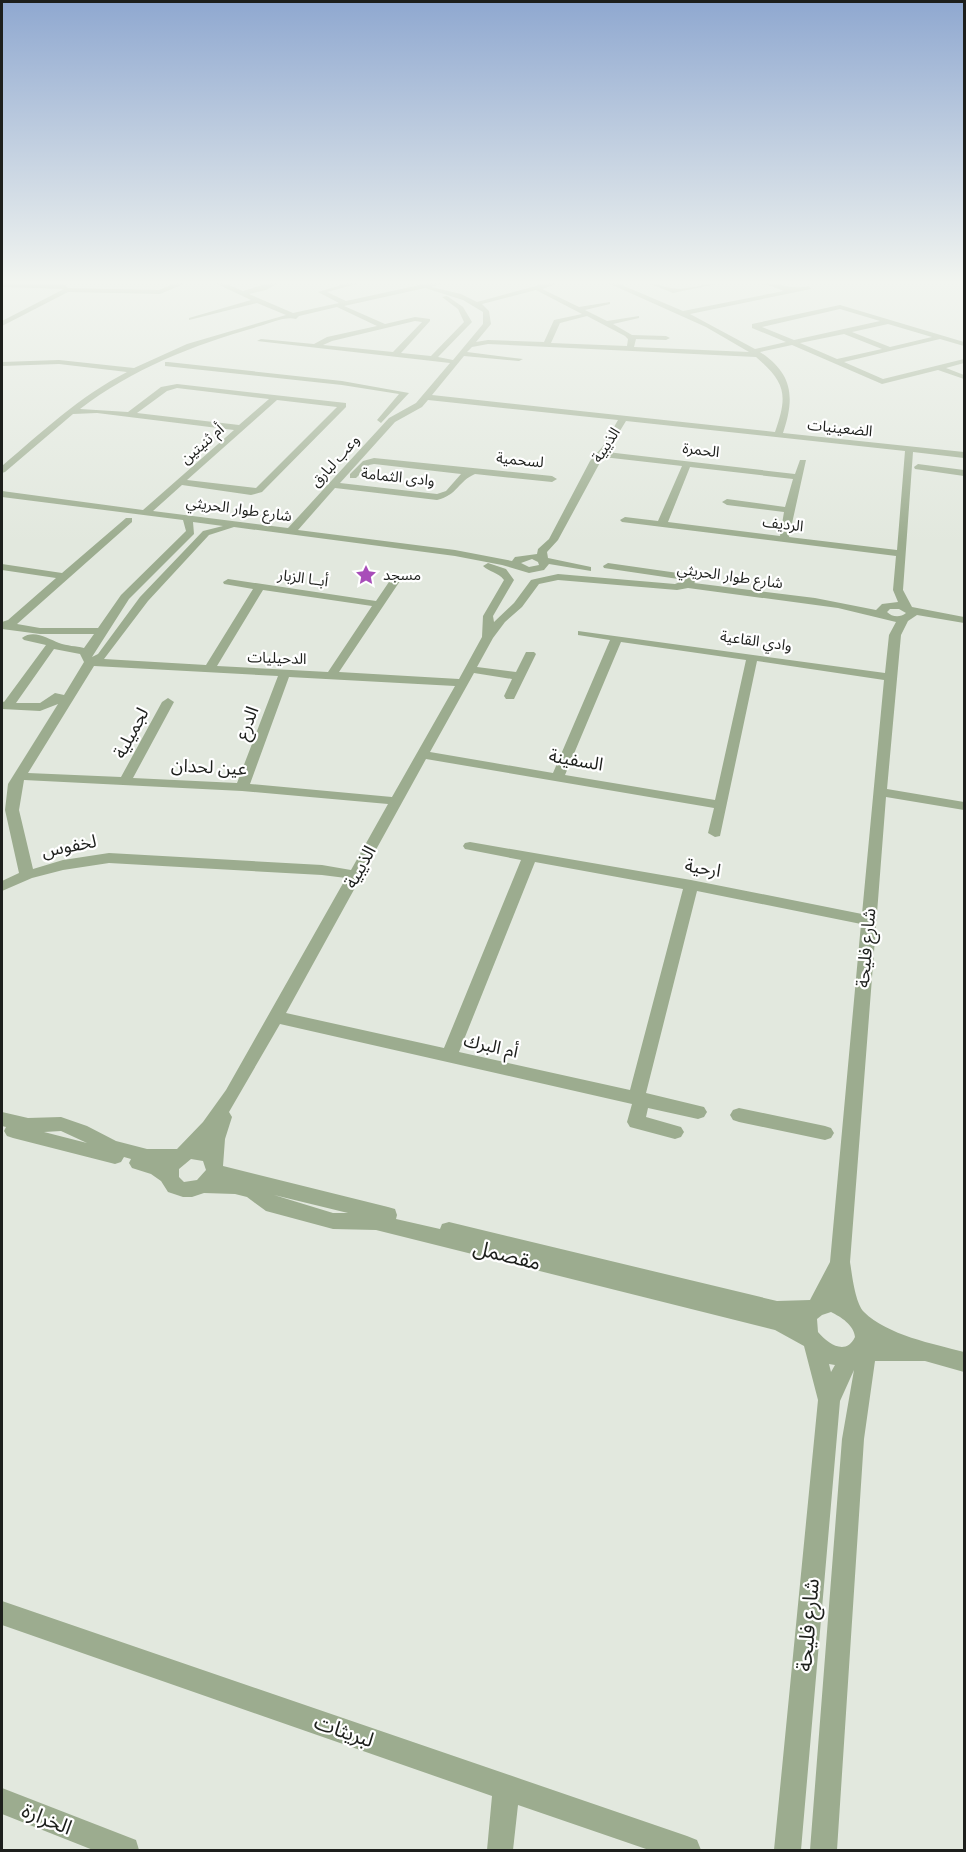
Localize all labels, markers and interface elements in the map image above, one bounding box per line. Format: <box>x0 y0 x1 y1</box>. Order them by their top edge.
street label: الضعينيات <box>807 417 873 439</box>
street label: أم ثنيتين <box>177 420 229 469</box>
street label: الذيبية <box>589 425 623 465</box>
street label: وعب لبارق <box>307 432 363 491</box>
street label: الحمرة <box>681 440 720 461</box>
street label: لسحمية <box>495 450 545 471</box>
street label: وادى الثمامة <box>360 465 436 490</box>
street label: شارع طوار الحريثي <box>185 494 293 528</box>
street label: الرديف <box>762 514 804 535</box>
street label: شارع طوار الحريثي <box>676 561 784 595</box>
place icon: مسجد <box>354 563 378 587</box>
street label: أبــا الزبار <box>276 566 330 590</box>
place label: مسجد <box>383 567 421 583</box>
street label: وادي القاعية <box>719 628 793 657</box>
street label: الدحيليات <box>247 649 307 667</box>
street label: الدرع <box>232 703 266 744</box>
street label: لجميلية <box>109 704 153 762</box>
street label: السفينة <box>547 745 605 775</box>
street label: عين لحدان <box>171 755 247 780</box>
street label: لخفوس <box>40 831 98 862</box>
street label: الذيبية <box>340 842 380 892</box>
street label: ارحية <box>683 855 723 882</box>
street label: شارع فليحة <box>853 907 883 989</box>
street label: أم البرك <box>461 1029 520 1066</box>
street label: مقصمل <box>471 1235 543 1275</box>
street label: شارع فليحة <box>792 1577 827 1673</box>
street label: لبريثات <box>311 1710 377 1752</box>
street label: الخرارة <box>18 1798 76 1840</box>

